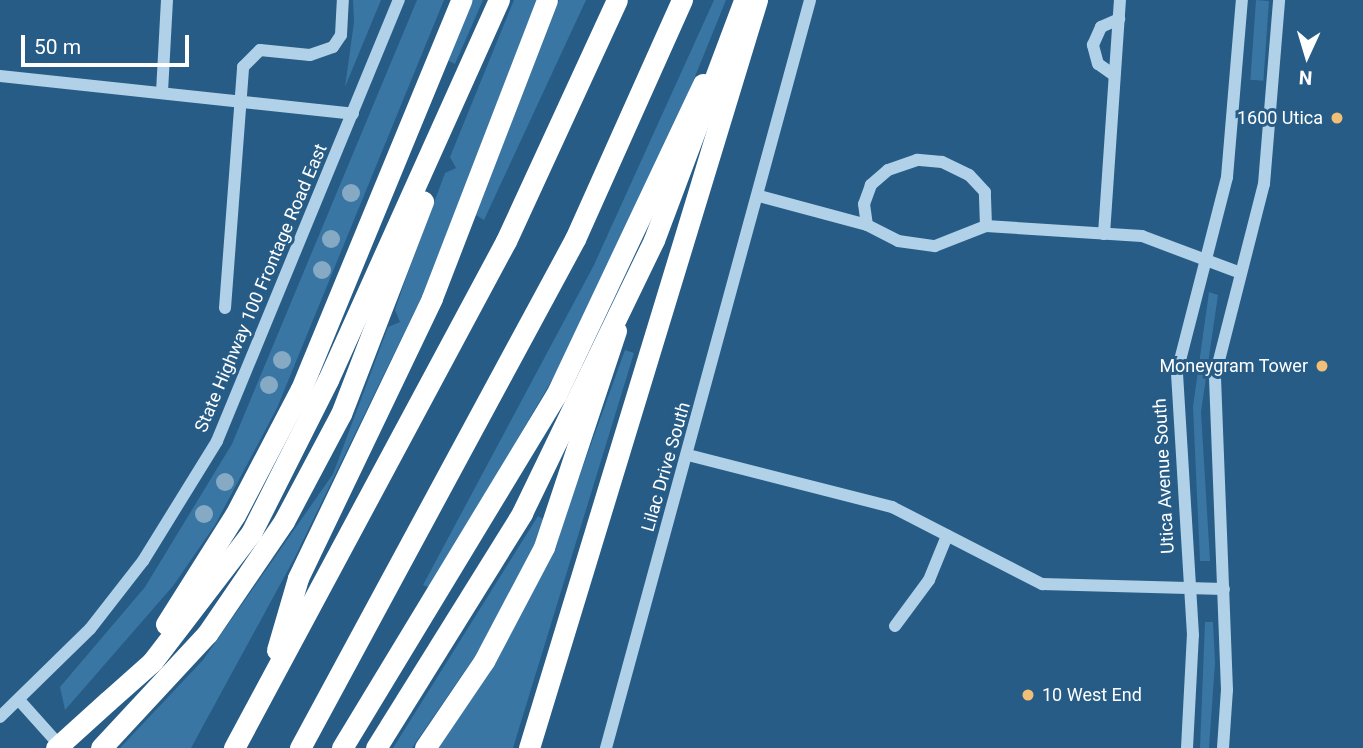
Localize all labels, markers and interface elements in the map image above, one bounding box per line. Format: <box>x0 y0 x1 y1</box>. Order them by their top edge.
scale bar <box>24 21 192 65</box>
north arrow <box>1272 21 1342 91</box>
text: 50 m <box>34 35 81 59</box>
text: N <box>1298 66 1313 89</box>
place label: 1600 Utica <box>1237 107 1323 129</box>
marker: 1600 Utica <box>1329 110 1345 126</box>
street label: State Highway 100 Frontage Road East <box>190 141 332 435</box>
place label: Moneygram Tower <box>1159 355 1308 377</box>
marker: Moneygram Tower <box>1314 358 1330 374</box>
street label: Utica Avenue South <box>1149 398 1179 554</box>
street label: Lilac Drive South <box>637 400 695 534</box>
place label: 10 West End <box>1042 684 1142 706</box>
marker: 10 West End <box>1020 687 1036 703</box>

